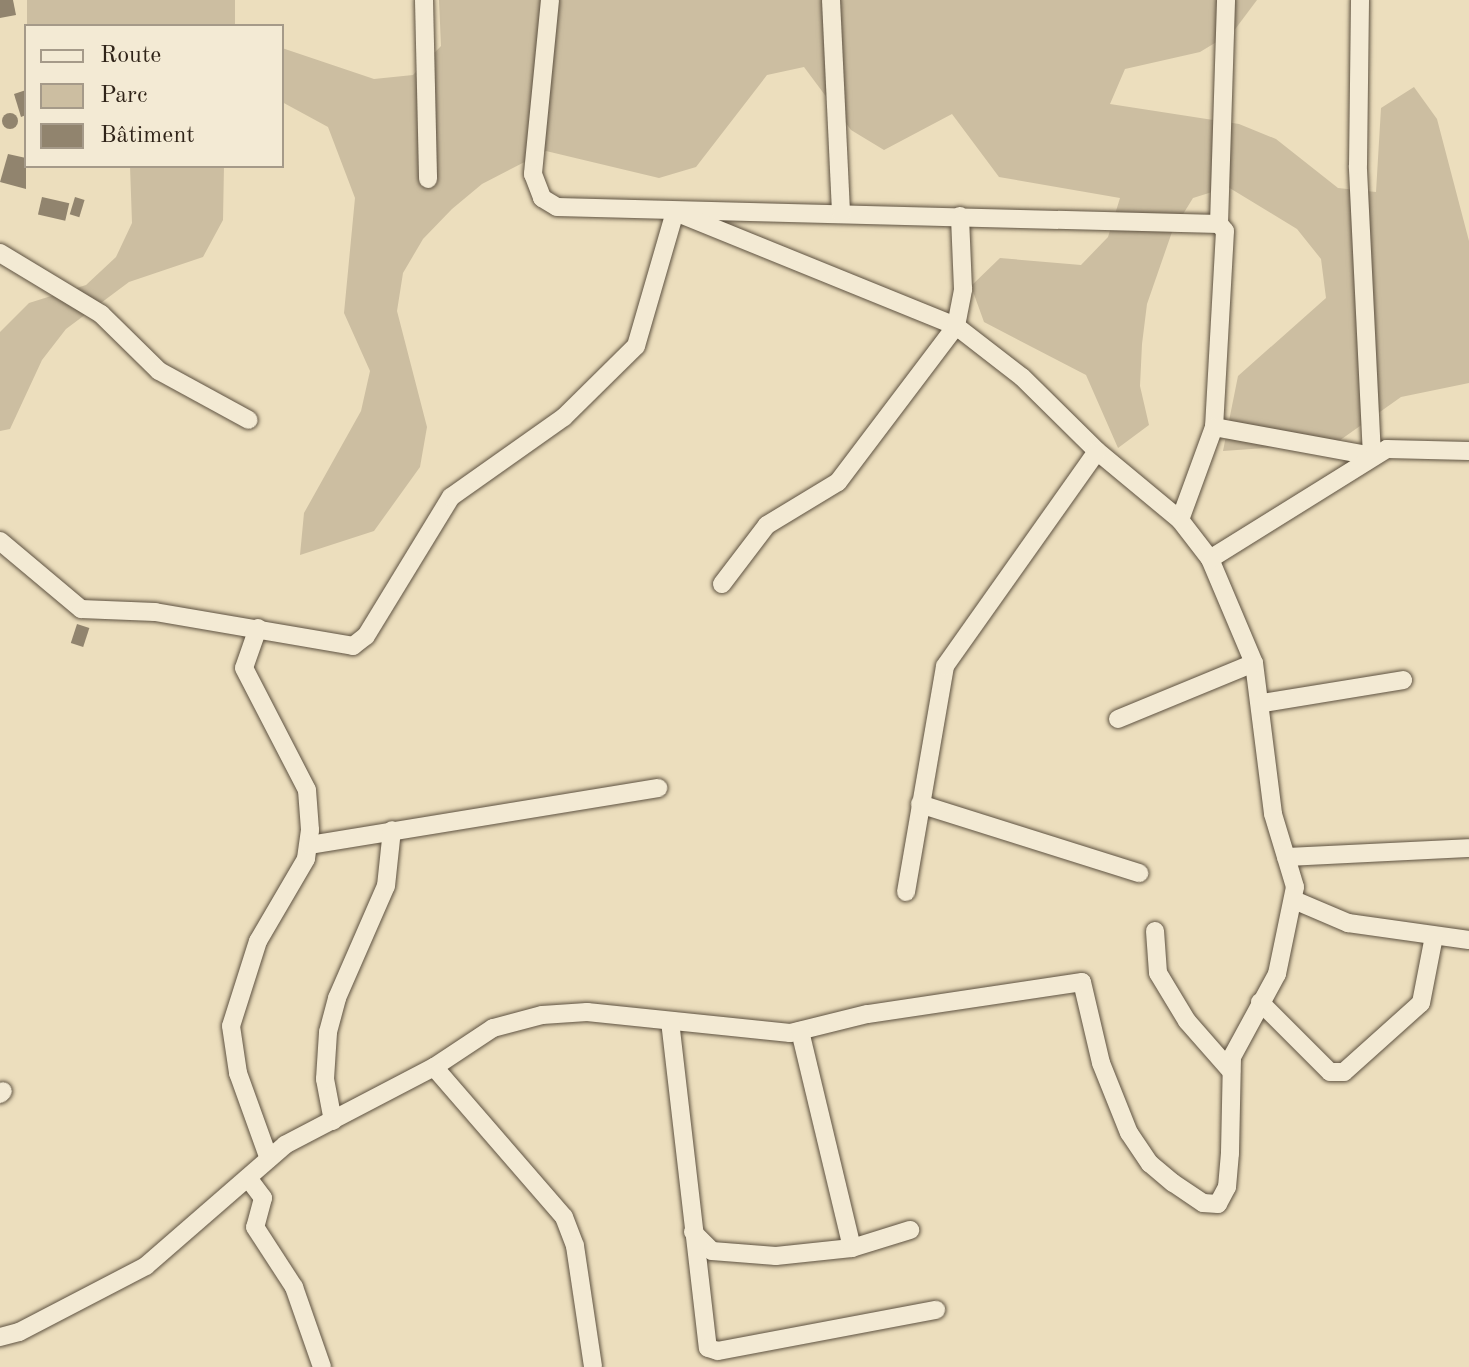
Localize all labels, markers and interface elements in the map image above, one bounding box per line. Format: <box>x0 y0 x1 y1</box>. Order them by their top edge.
legend <box>24 24 284 168</box>
text: Route <box>100 44 161 68</box>
text: Parc <box>100 84 147 108</box>
text: Bâtiment <box>100 124 195 148</box>

